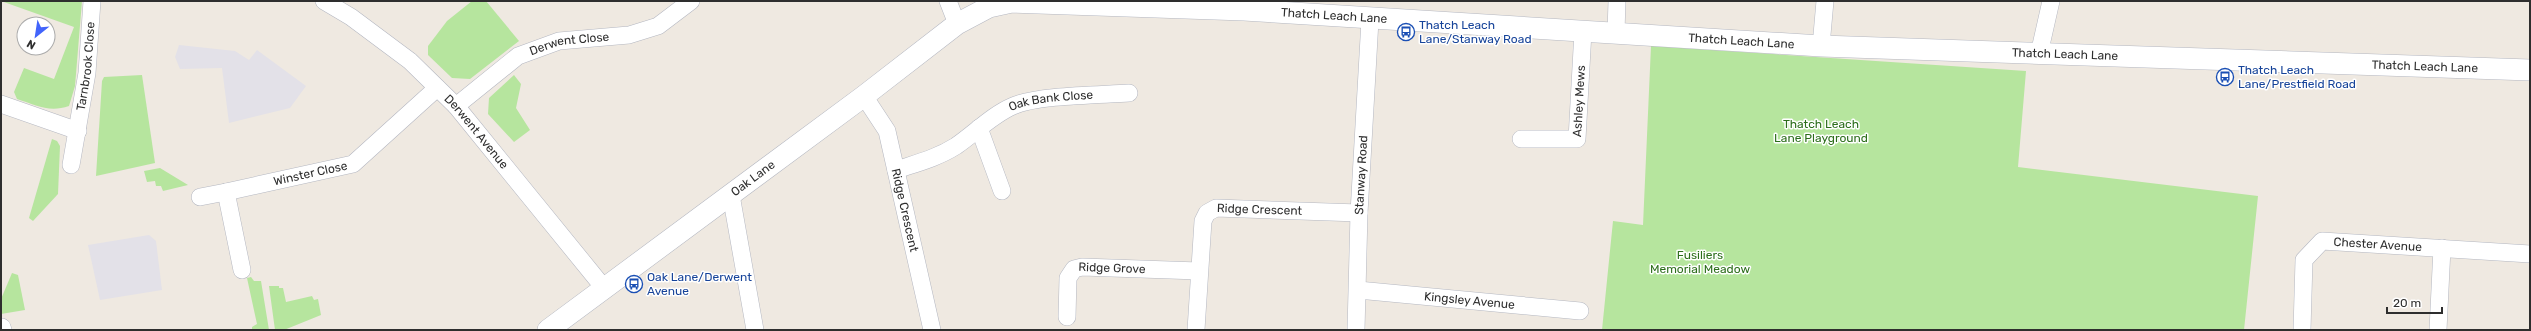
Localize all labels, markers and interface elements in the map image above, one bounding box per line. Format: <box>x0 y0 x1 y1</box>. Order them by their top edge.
street label: Thatch Leach Lane <box>1281 5 1388 26</box>
north arrow <box>16 16 56 56</box>
place label: Thatch Leach Lane/Stanway Road <box>1419 18 1532 46</box>
street label: Tarnbrook Close <box>74 21 98 112</box>
bus stop icon: Thatch Leach Lane/Stanway Road <box>1396 22 1416 42</box>
street label: Derwent Close <box>528 30 610 58</box>
street label: Thatch Leach Lane <box>1688 31 1795 51</box>
text: N <box>25 37 38 52</box>
street label: Thatch Leach Lane <box>2012 45 2119 63</box>
street label: Thatch Leach Lane <box>2371 58 2479 75</box>
place label: Thatch Leach Lane/Prestfield Road <box>2238 63 2356 91</box>
street label: Ashley Mews <box>1570 65 1588 137</box>
bus stop icon: Thatch Leach Lane/Prestfield Road <box>2215 67 2235 87</box>
street label: Oak Bank Close <box>1006 88 1094 114</box>
street label: Derwent Avenue <box>441 92 511 172</box>
park label: Thatch Leach Lane Playground <box>1774 117 1868 145</box>
street label: Stanway Road <box>1352 135 1370 215</box>
street label: Oak Lane <box>728 157 778 199</box>
street label: Winster Close <box>272 158 349 188</box>
street label: Ridge Crescent <box>889 167 921 254</box>
street label: Ridge Crescent <box>1217 201 1303 218</box>
street label: Chester Avenue <box>2333 235 2423 254</box>
park label: Fusiliers Memorial Meadow <box>1650 248 1750 276</box>
street label: Ridge Grove <box>1078 260 1146 276</box>
place label: Oak Lane/Derwent Avenue <box>647 270 752 298</box>
bus stop icon: Oak Lane/Derwent Avenue <box>624 274 644 294</box>
street label: Kingsley Avenue <box>1423 289 1516 312</box>
scale bar <box>2387 289 2442 315</box>
text: 20 m <box>2393 296 2421 310</box>

